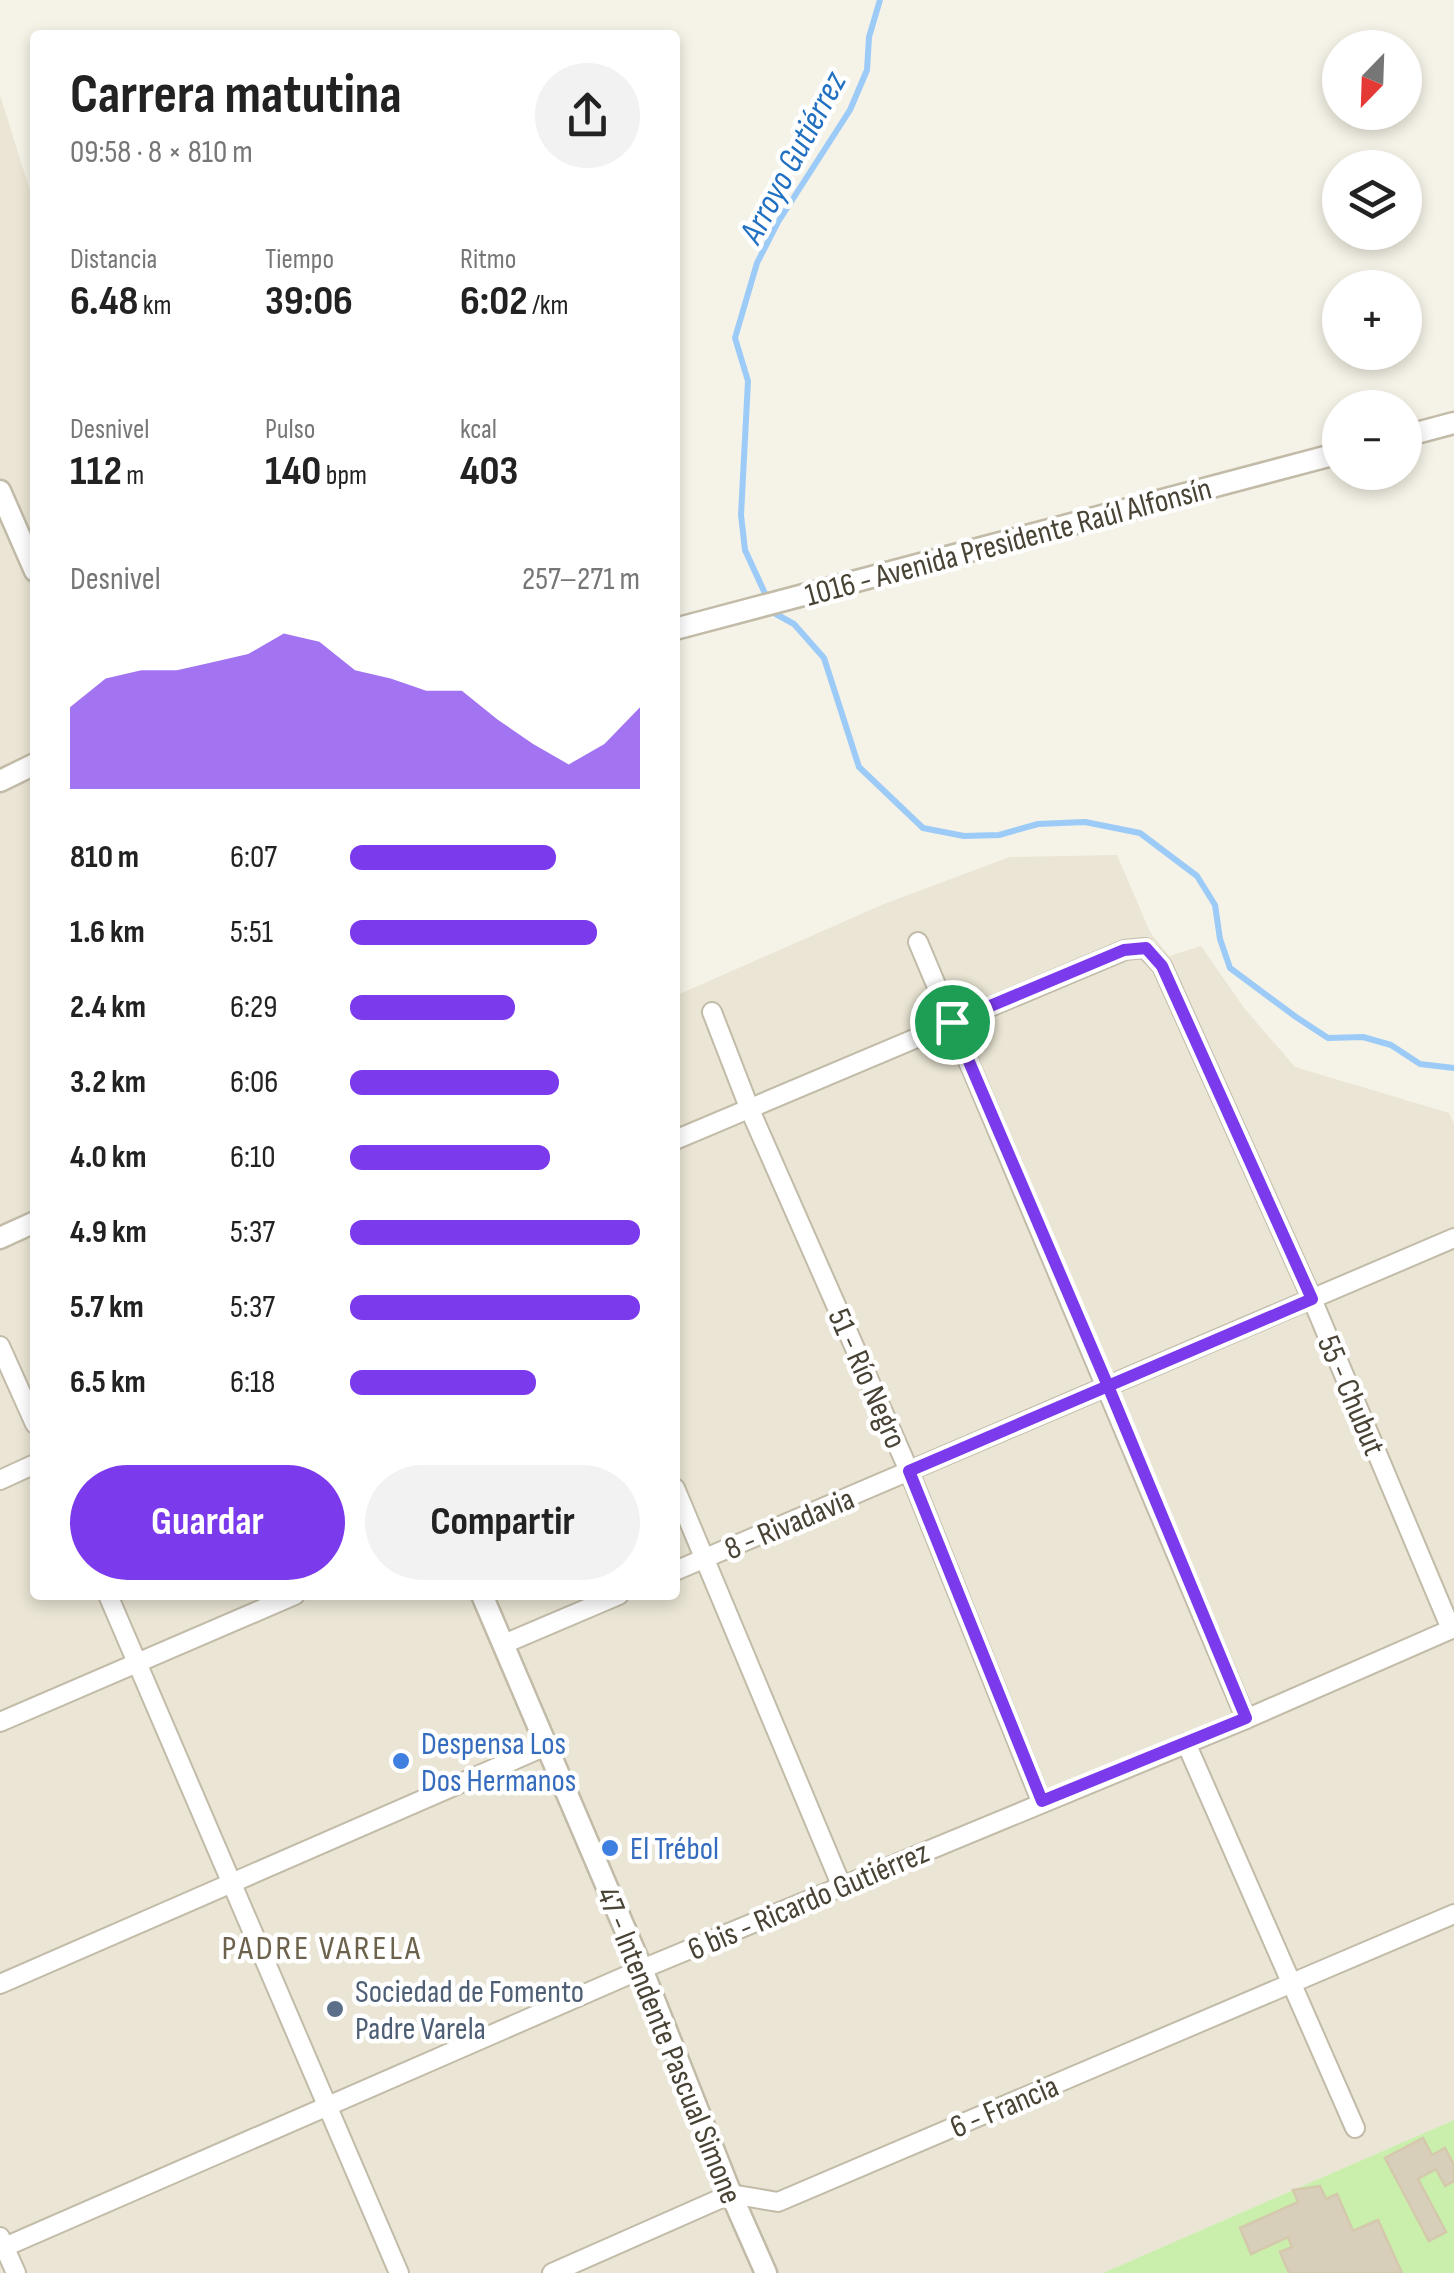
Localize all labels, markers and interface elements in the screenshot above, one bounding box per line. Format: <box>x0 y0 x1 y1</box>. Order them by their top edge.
north arrow <box>1322 30 1422 130</box>
map controls <box>1322 30 1422 490</box>
text: Carrera matutina <box>70 62 402 129</box>
button: share <box>535 63 640 168</box>
water label: Arroyo Gutiérrez <box>729 63 857 253</box>
text: 09:58 · 8 × 810 m <box>70 133 253 172</box>
button: layers <box>1322 150 1422 250</box>
text: Distancia <box>70 243 157 276</box>
text: Tiempo <box>265 243 334 276</box>
text: Ritmo <box>460 243 516 276</box>
button: + <box>1322 270 1422 370</box>
text: 6.48 <box>70 276 138 327</box>
text: 39:06 <box>265 276 353 327</box>
text: 6:02 <box>460 276 528 327</box>
text: km <box>138 289 171 322</box>
text: /km <box>528 289 568 322</box>
button: − <box>1322 390 1422 490</box>
text: Desnivel <box>70 413 149 446</box>
text: Pulso <box>265 413 315 446</box>
text: kcal <box>460 413 497 446</box>
text: 112 <box>70 446 122 497</box>
text: 140 <box>265 446 321 497</box>
text: 403 <box>460 446 518 497</box>
text: m <box>122 459 144 492</box>
text: bpm <box>321 459 367 492</box>
street label: 1016 - Avenida Presidente Raúl Alfonsín <box>801 469 1216 616</box>
text: Desnivel <box>70 560 161 599</box>
text: 257–271 m <box>522 560 640 599</box>
text: 810 m <box>70 838 139 877</box>
text: 6:07 <box>230 838 277 877</box>
text: 1.6 km <box>70 913 145 952</box>
text: 5:51 <box>230 913 273 952</box>
pin <box>910 980 995 1065</box>
text: 2.4 km <box>70 988 146 1027</box>
text: 6:29 <box>230 988 277 1027</box>
icon: arrive <box>925 995 980 1050</box>
text: 3.2 km <box>70 1063 146 1102</box>
text: 6:06 <box>230 1063 278 1102</box>
text: 4.0 km <box>70 1138 146 1177</box>
text: 6:10 <box>230 1138 276 1177</box>
text: 4.9 km <box>70 1213 147 1252</box>
text: 5:37 <box>230 1213 275 1252</box>
text: 5.7 km <box>70 1288 144 1327</box>
text: 5:37 <box>230 1288 275 1327</box>
street label: 51 - Río Negro <box>819 1303 915 1455</box>
street label: 55 - Chubut <box>1308 1330 1393 1461</box>
text: 6.5 km <box>70 1363 146 1402</box>
text: 6:18 <box>230 1363 275 1402</box>
button: Guardar <box>70 1465 345 1580</box>
button: Compartir <box>365 1465 640 1580</box>
street label: 8 - Rivadavia <box>719 1480 860 1569</box>
place label: Despensa Los Dos Hermanos <box>421 1725 576 1801</box>
marker: Despensa Los Dos Hermanos <box>390 1750 412 1772</box>
place label: El Trébol <box>630 1830 719 1869</box>
street label: 6 bis - Ricardo Gutiérrez <box>682 1833 935 1970</box>
marker: El Trébol <box>599 1837 621 1859</box>
street label: 47 - Intendente Pascual Simone <box>587 1881 750 2210</box>
district label: PADRE VARELA <box>222 1927 422 1970</box>
place label: Sociedad de Fomento Padre Varela <box>355 1973 584 2049</box>
marker: Sociedad de Fomento Padre Varela <box>324 1998 346 2020</box>
street label: 6 - Francia <box>945 2067 1065 2148</box>

